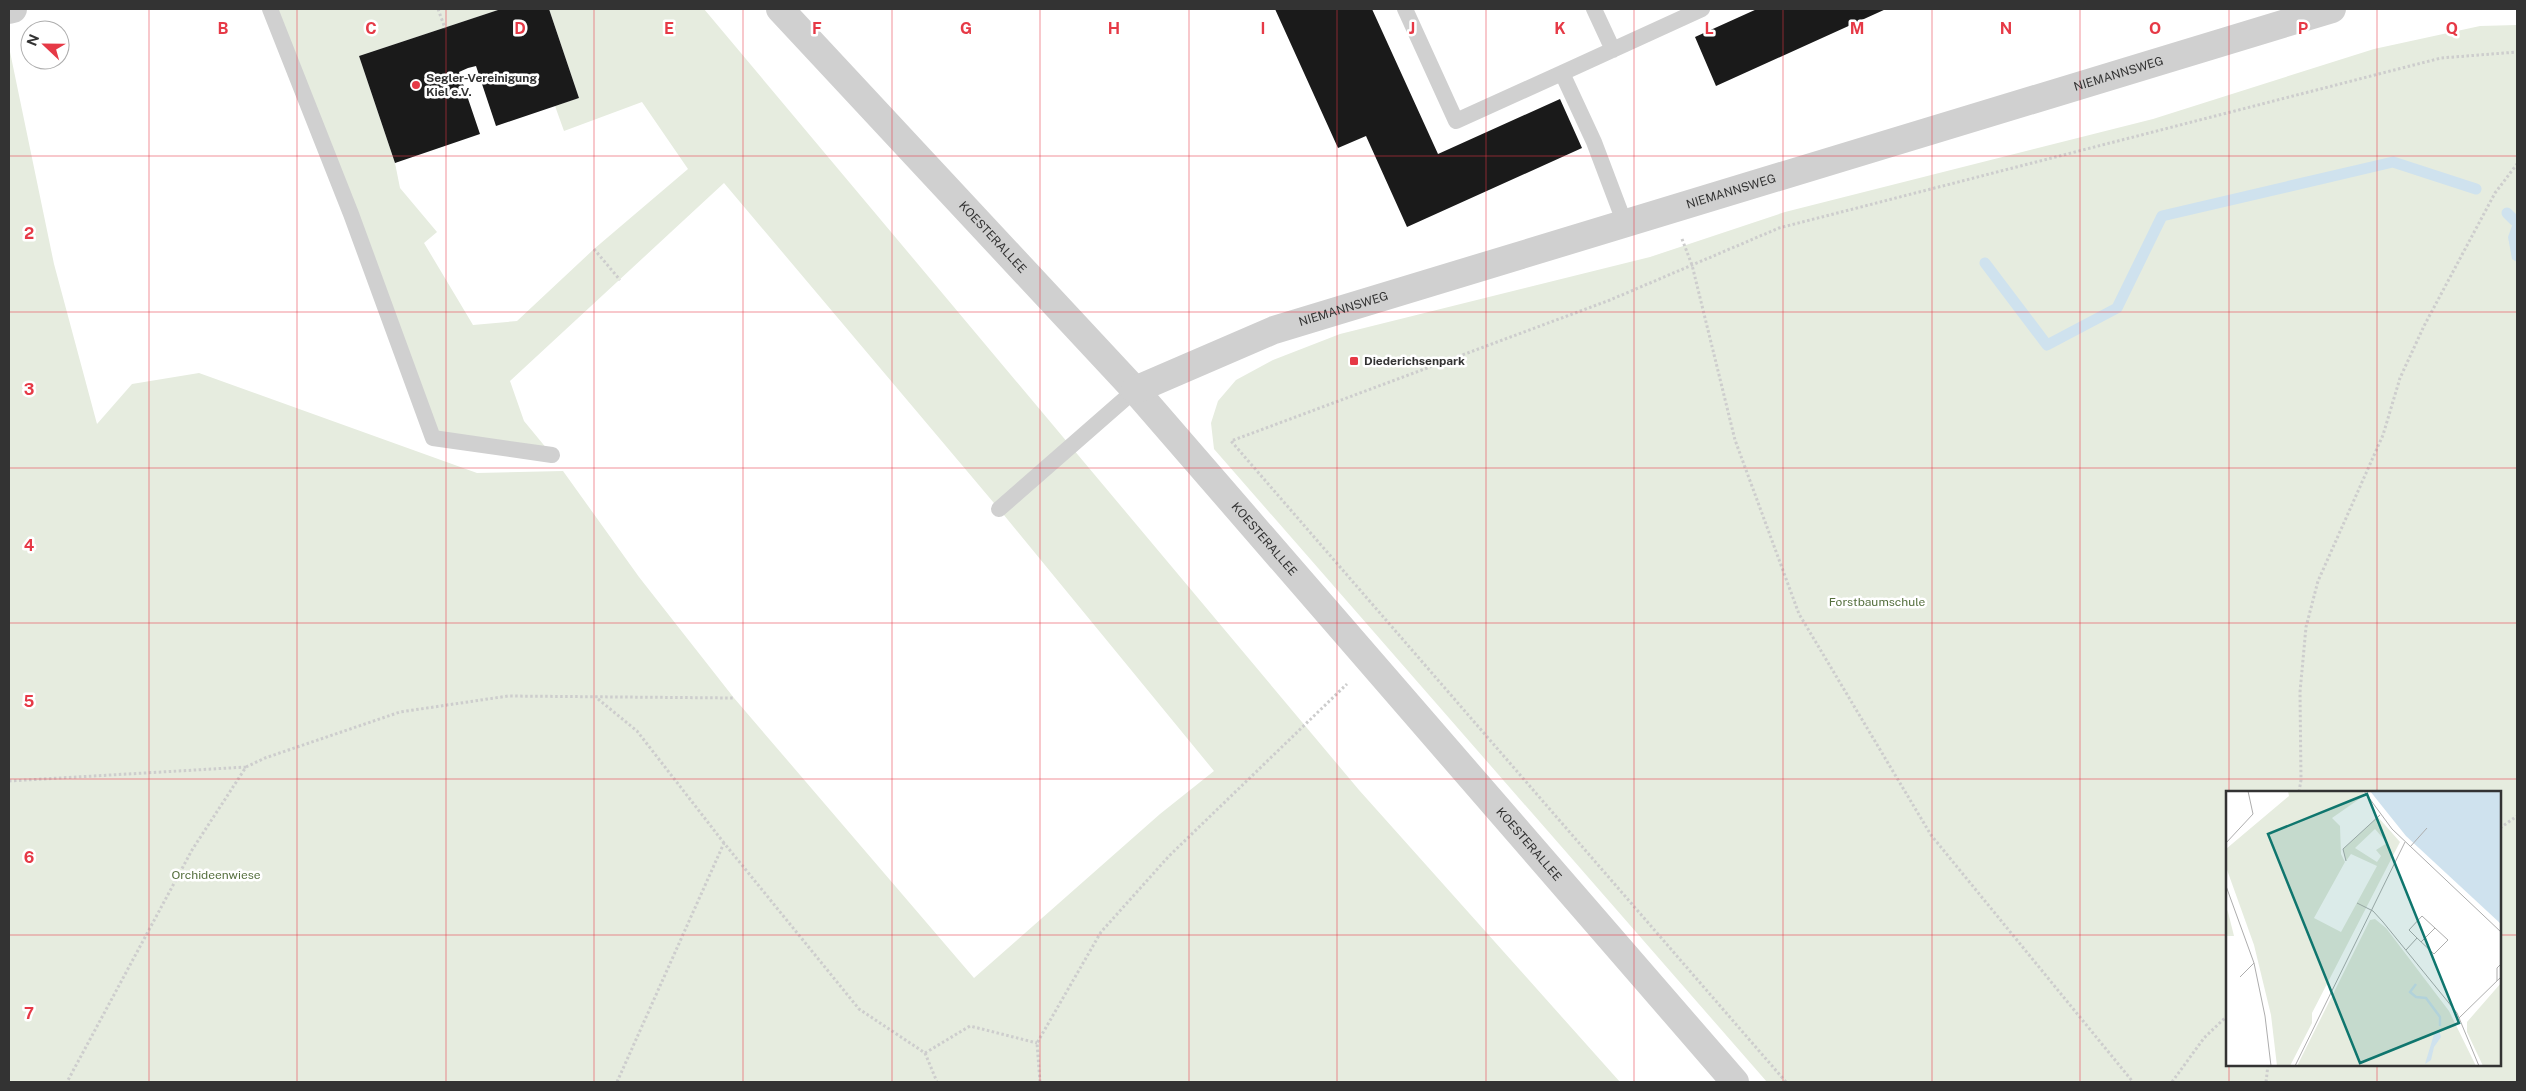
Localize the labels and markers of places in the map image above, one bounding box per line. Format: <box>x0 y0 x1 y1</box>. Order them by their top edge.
place label: Segler-Vereinigung Kiel e.V. <box>426 71 537 99</box>
marker: Segler-Vereinigung Kiel e.V. <box>410 79 422 91</box>
place label: Diederichsenpark <box>1364 354 1465 368</box>
marker: Diederichsenpark <box>1348 355 1360 367</box>

